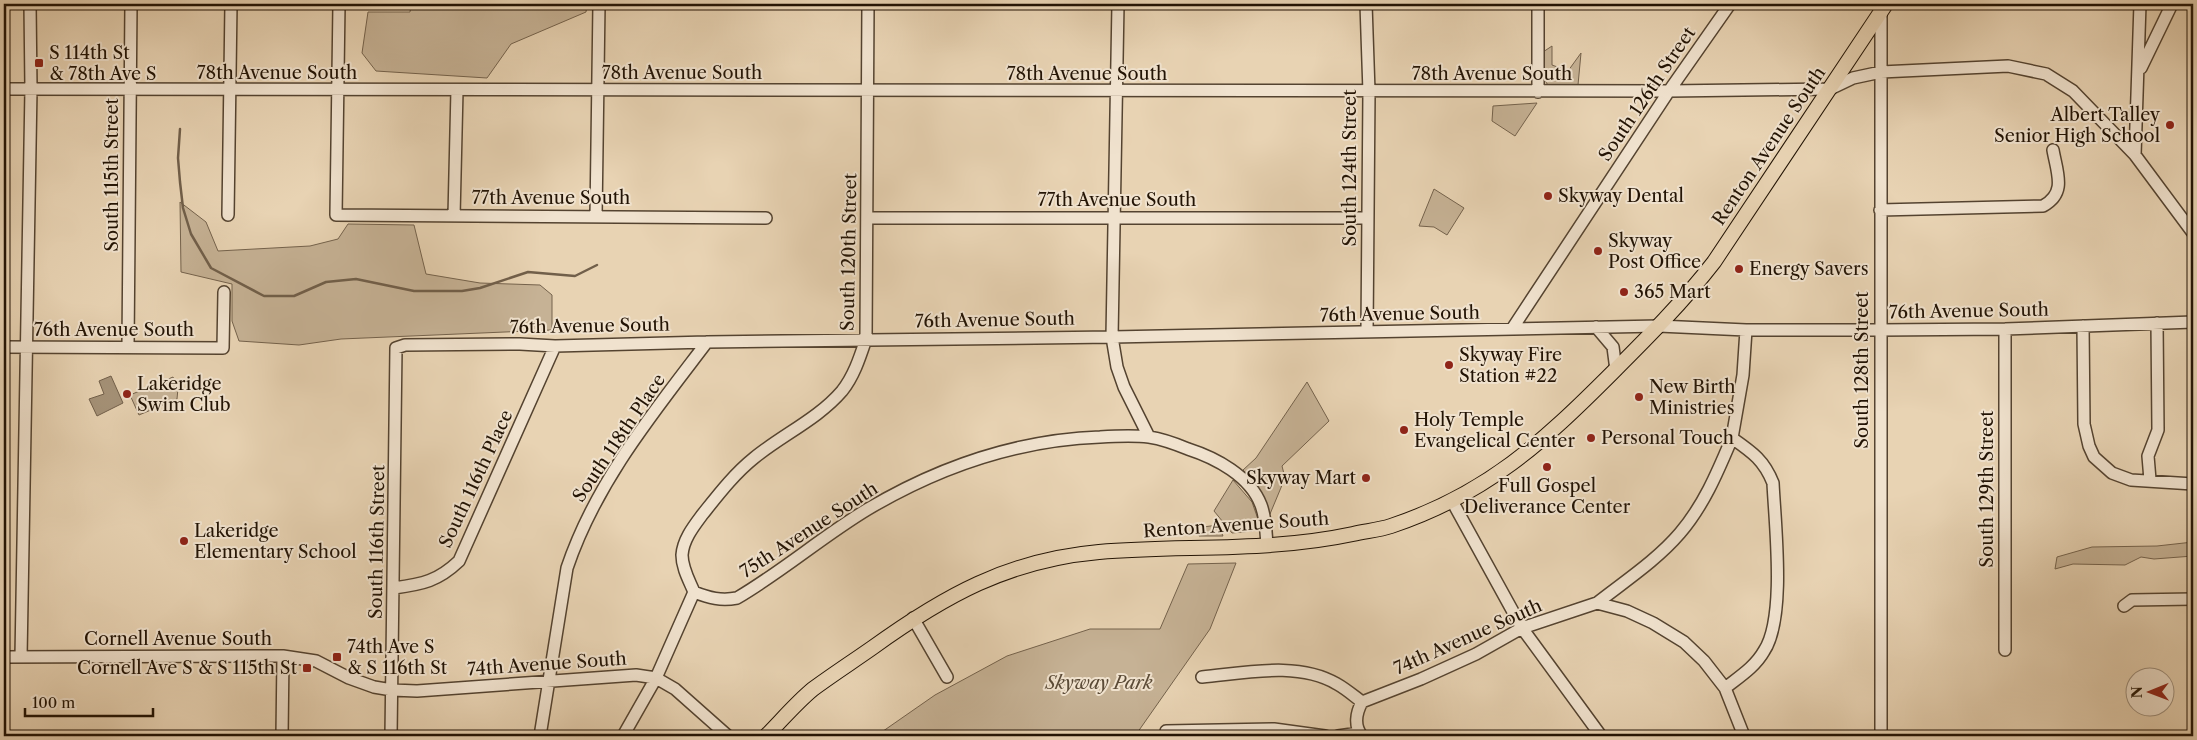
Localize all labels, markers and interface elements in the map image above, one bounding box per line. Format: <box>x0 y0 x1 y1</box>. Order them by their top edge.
street label: South 126th Street <box>1594 22 1700 165</box>
place label: S 114th St & 78th Ave S <box>49 42 157 85</box>
marker: S 114th St & 78th Ave S <box>33 57 45 69</box>
street label: 78th Avenue South <box>197 62 357 84</box>
street label: 78th Avenue South <box>602 62 762 84</box>
street label: 78th Avenue South <box>1007 63 1167 85</box>
street label: 78th Avenue South <box>1412 63 1572 85</box>
street label: Renton Avenue South <box>1708 63 1830 229</box>
street label: South 124th Street <box>1339 89 1361 247</box>
street label: South 115th Street <box>101 98 123 252</box>
place label: Albert Talley Senior High School <box>1994 104 2161 147</box>
marker: Albert Talley Senior High School <box>2164 119 2176 131</box>
street label: South 120th Street <box>837 172 861 331</box>
place label: Skyway Dental <box>1558 185 1684 207</box>
street label: 77th Avenue South <box>472 187 630 209</box>
street label: 77th Avenue South <box>1038 189 1196 211</box>
marker: Skyway Dental <box>1542 190 1554 202</box>
place label: Skyway Post Office <box>1608 230 1701 273</box>
marker: Skyway Post Office <box>1592 245 1604 257</box>
place label: Energy Savers <box>1749 258 1868 280</box>
marker: Energy Savers <box>1733 263 1745 275</box>
place label: 365 Mart <box>1634 281 1711 303</box>
marker: 365 Mart <box>1618 286 1630 298</box>
street label: South 128th Street <box>1851 291 1873 449</box>
street label: 76th Avenue South <box>1889 299 2049 323</box>
street label: 76th Avenue South <box>1320 302 1480 326</box>
street label: 76th Avenue South <box>915 308 1075 332</box>
street label: 76th Avenue South <box>510 314 670 338</box>
street label: 76th Avenue South <box>34 319 194 341</box>
place label: Skyway Fire Station #22 <box>1459 344 1562 387</box>
marker: Skyway Fire Station #22 <box>1443 359 1455 371</box>
street label: South 118th Place <box>568 370 670 506</box>
place label: Lakeridge Swim Club <box>137 373 231 416</box>
place label: New Birth Ministries <box>1649 376 1736 419</box>
marker: Lakeridge Swim Club <box>121 388 133 400</box>
marker: New Birth Ministries <box>1633 391 1645 403</box>
street label: South 116th Place <box>434 407 518 551</box>
place label: Holy Temple Evangelical Center <box>1414 409 1575 452</box>
street label: South 129th Street <box>1976 410 1998 568</box>
marker: Holy Temple Evangelical Center <box>1398 424 1410 436</box>
place label: Personal Touch <box>1601 427 1734 449</box>
marker: Personal Touch <box>1585 432 1597 444</box>
marker: Full Gospel Deliverance Center <box>1541 461 1553 473</box>
street label: South 116th Street <box>365 464 389 619</box>
place label: Skyway Mart <box>1246 467 1357 489</box>
marker: Skyway Mart <box>1360 472 1372 484</box>
place label: Full Gospel Deliverance Center <box>1464 475 1631 518</box>
street label: 75th Avenue South <box>736 477 882 583</box>
street label: Renton Avenue South <box>1142 508 1330 542</box>
place label: Lakeridge Elementary School <box>194 520 357 563</box>
marker: Lakeridge Elementary School <box>178 535 190 547</box>
street label: 74th Avenue South <box>1391 594 1545 680</box>
street label: Cornell Avenue South <box>84 628 272 650</box>
place label: 74th Ave S & S 116th St <box>347 636 448 679</box>
street label: 74th Avenue South <box>467 647 627 681</box>
marker: 74th Ave S & S 116th St <box>331 651 343 663</box>
place label: Cornell Ave S & S 115th St <box>77 657 298 679</box>
marker: Cornell Ave S & S 115th St <box>301 662 313 674</box>
north arrow <box>2124 668 2174 718</box>
park label: Skyway Park <box>1044 672 1153 694</box>
scale bar <box>25 685 152 717</box>
text: N <box>2128 686 2146 698</box>
text: 100 m <box>32 693 75 712</box>

